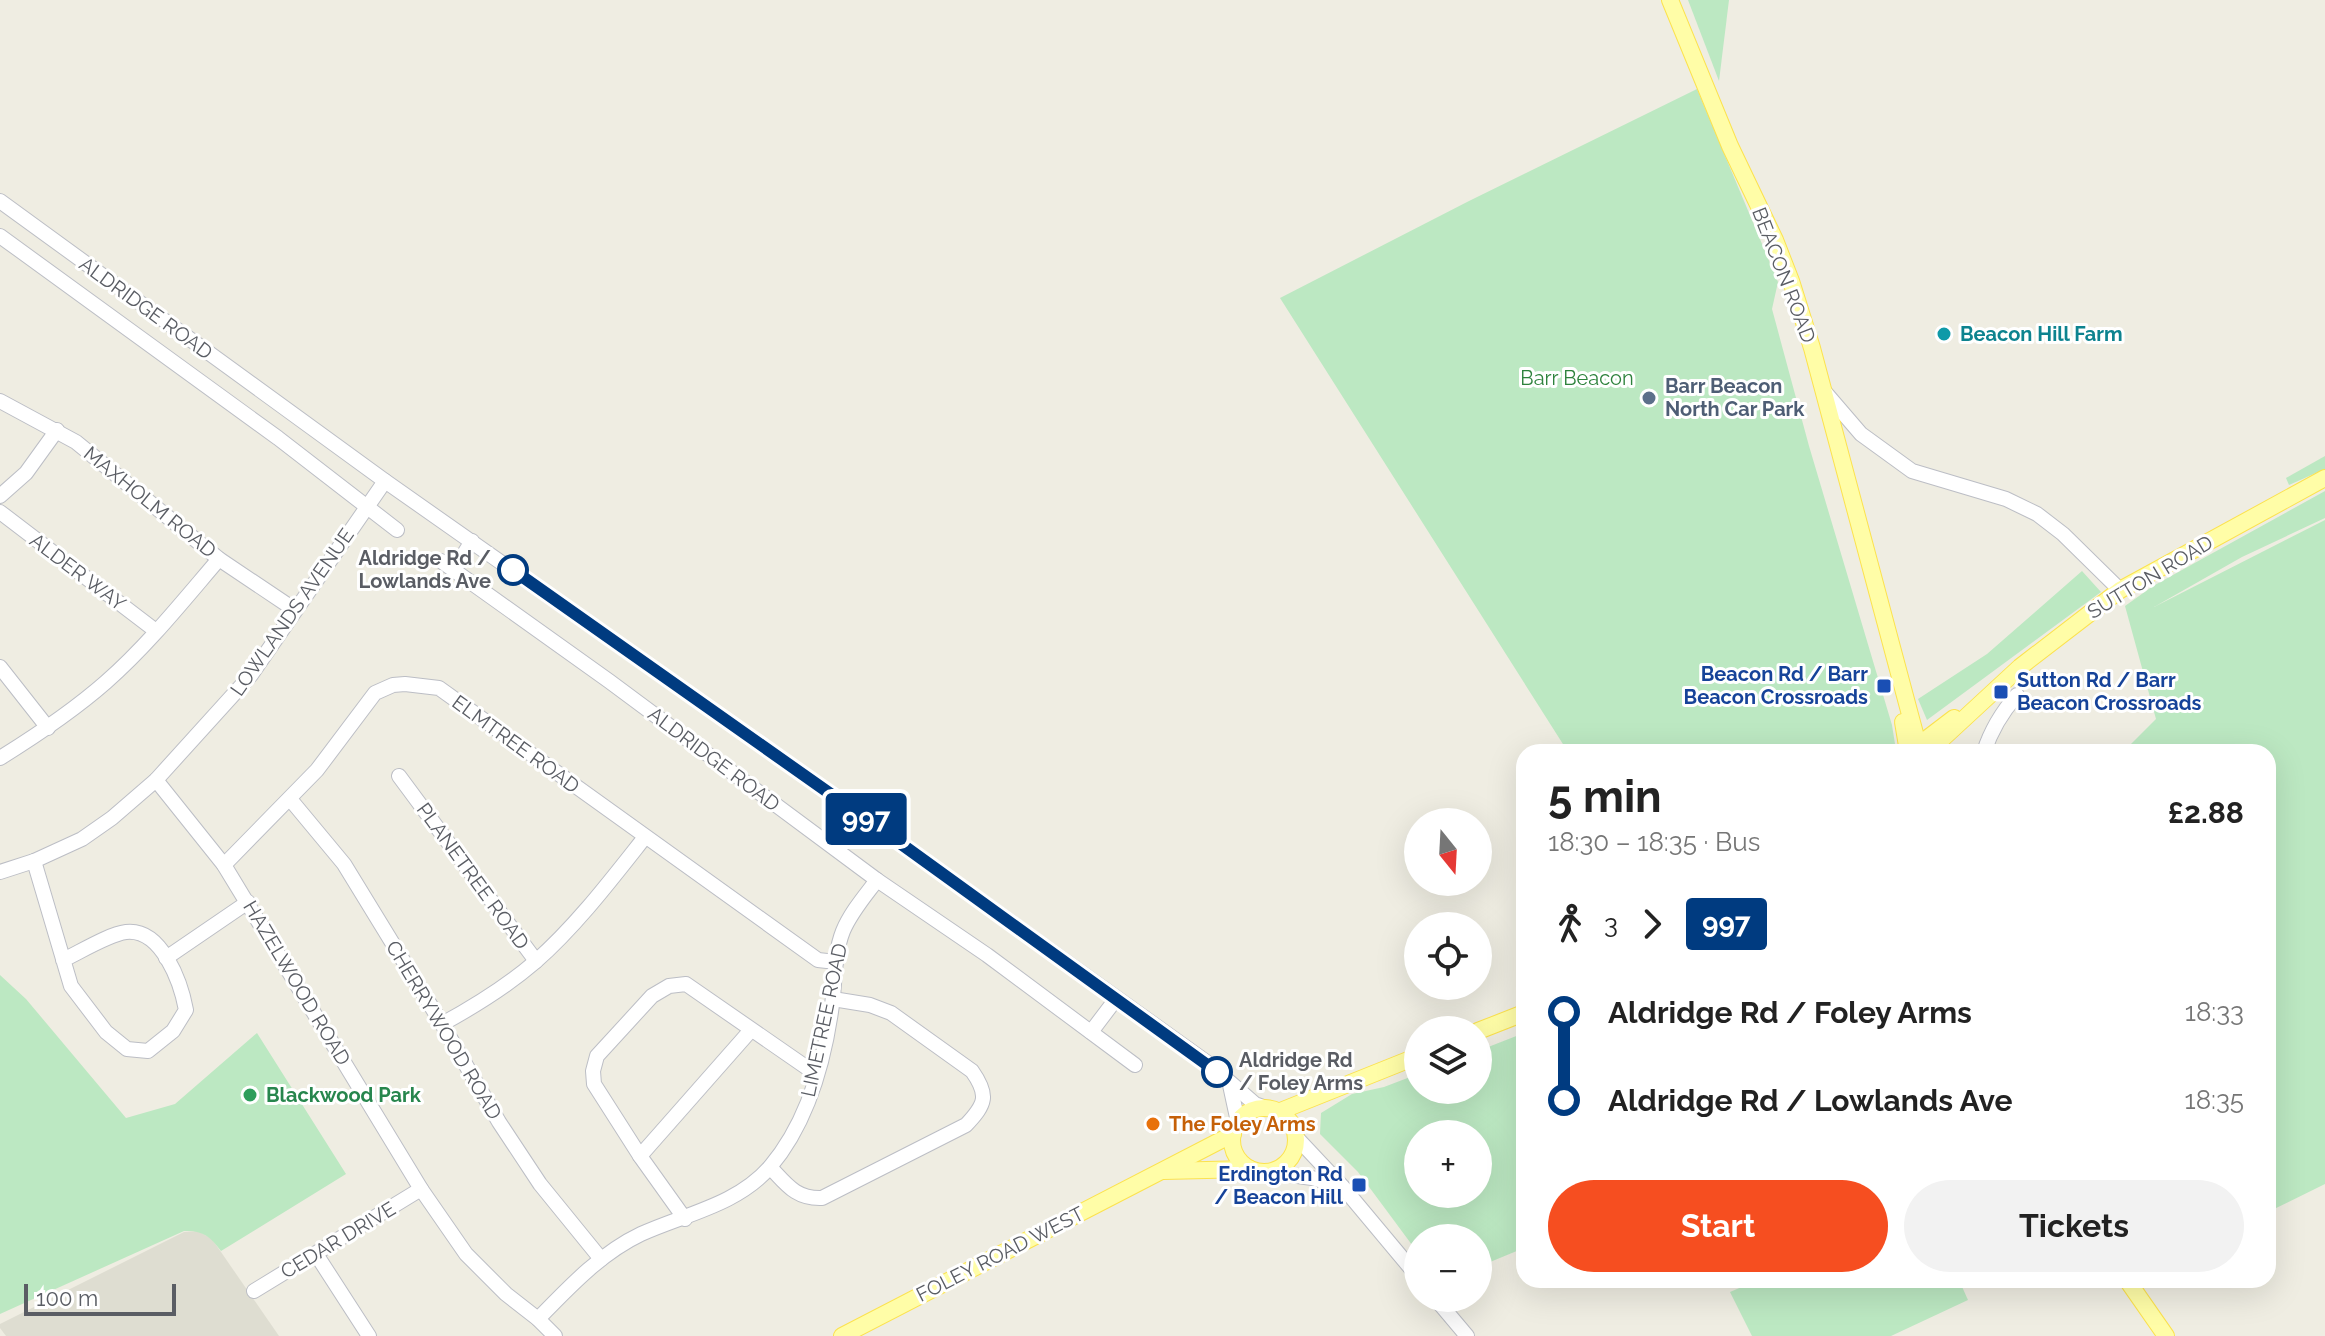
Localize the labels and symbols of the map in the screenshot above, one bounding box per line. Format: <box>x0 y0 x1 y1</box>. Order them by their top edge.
street label: BEACON ROAD <box>1747 204 1821 346</box>
street label: ALDRIDGE ROAD <box>75 252 217 364</box>
place label: Beacon Hill Farm <box>1960 322 2123 346</box>
marker: Beacon Hill Farm <box>1935 325 1953 343</box>
park label: Barr Beacon <box>1520 366 1634 390</box>
place label: Barr Beacon North Car Park <box>1665 374 1805 421</box>
marker: Barr Beacon North Car Park <box>1640 389 1658 407</box>
street label: MAXHOLM ROAD <box>79 441 221 563</box>
street label: LOWLANDS AVENUE <box>225 524 359 700</box>
street label: ALDER WAY <box>25 528 131 616</box>
street label: SUTTON ROAD <box>2083 530 2217 624</box>
place label: Aldridge Rd / Lowlands Ave <box>359 546 491 593</box>
marker: Aldridge Rd / Lowlands Ave <box>498 555 528 585</box>
place label: Beacon Rd / Barr Beacon Crossroads <box>1684 662 1868 709</box>
place label: Sutton Rd / Barr Beacon Crossroads <box>2017 668 2202 715</box>
marker: Beacon Rd / Barr Beacon Crossroads <box>1875 677 1893 695</box>
marker: Sutton Rd / Barr Beacon Crossroads <box>1992 683 2010 701</box>
street label: ELMTREE ROAD <box>448 690 584 798</box>
street label: ALDRIDGE ROAD <box>643 702 785 816</box>
line badge: 997 <box>820 793 912 845</box>
street label: PLANETREE ROAD <box>412 798 534 954</box>
north arrow <box>1404 808 1492 896</box>
street label: HAZELWOOD ROAD <box>238 896 356 1070</box>
street label: CHERRYWOOD ROAD <box>381 936 507 1124</box>
street label: LIMETREE ROAD <box>796 941 852 1099</box>
place label: Aldridge Rd / Foley Arms <box>1239 1048 1363 1095</box>
marker: Aldridge Rd / Foley Arms <box>1202 1057 1232 1087</box>
place label: Blackwood Park <box>266 1083 422 1107</box>
marker: Blackwood Park <box>241 1086 259 1104</box>
place label: The Foley Arms <box>1169 1112 1316 1136</box>
marker: The Foley Arms <box>1144 1115 1162 1133</box>
place label: Erdington Rd / Beacon Hill <box>1214 1162 1344 1209</box>
marker: Erdington Rd / Beacon Hill <box>1350 1176 1368 1194</box>
street label: CEDAR DRIVE <box>276 1196 400 1284</box>
street label: FOLEY ROAD WEST <box>912 1201 1088 1307</box>
scale bar <box>24 1280 176 1316</box>

